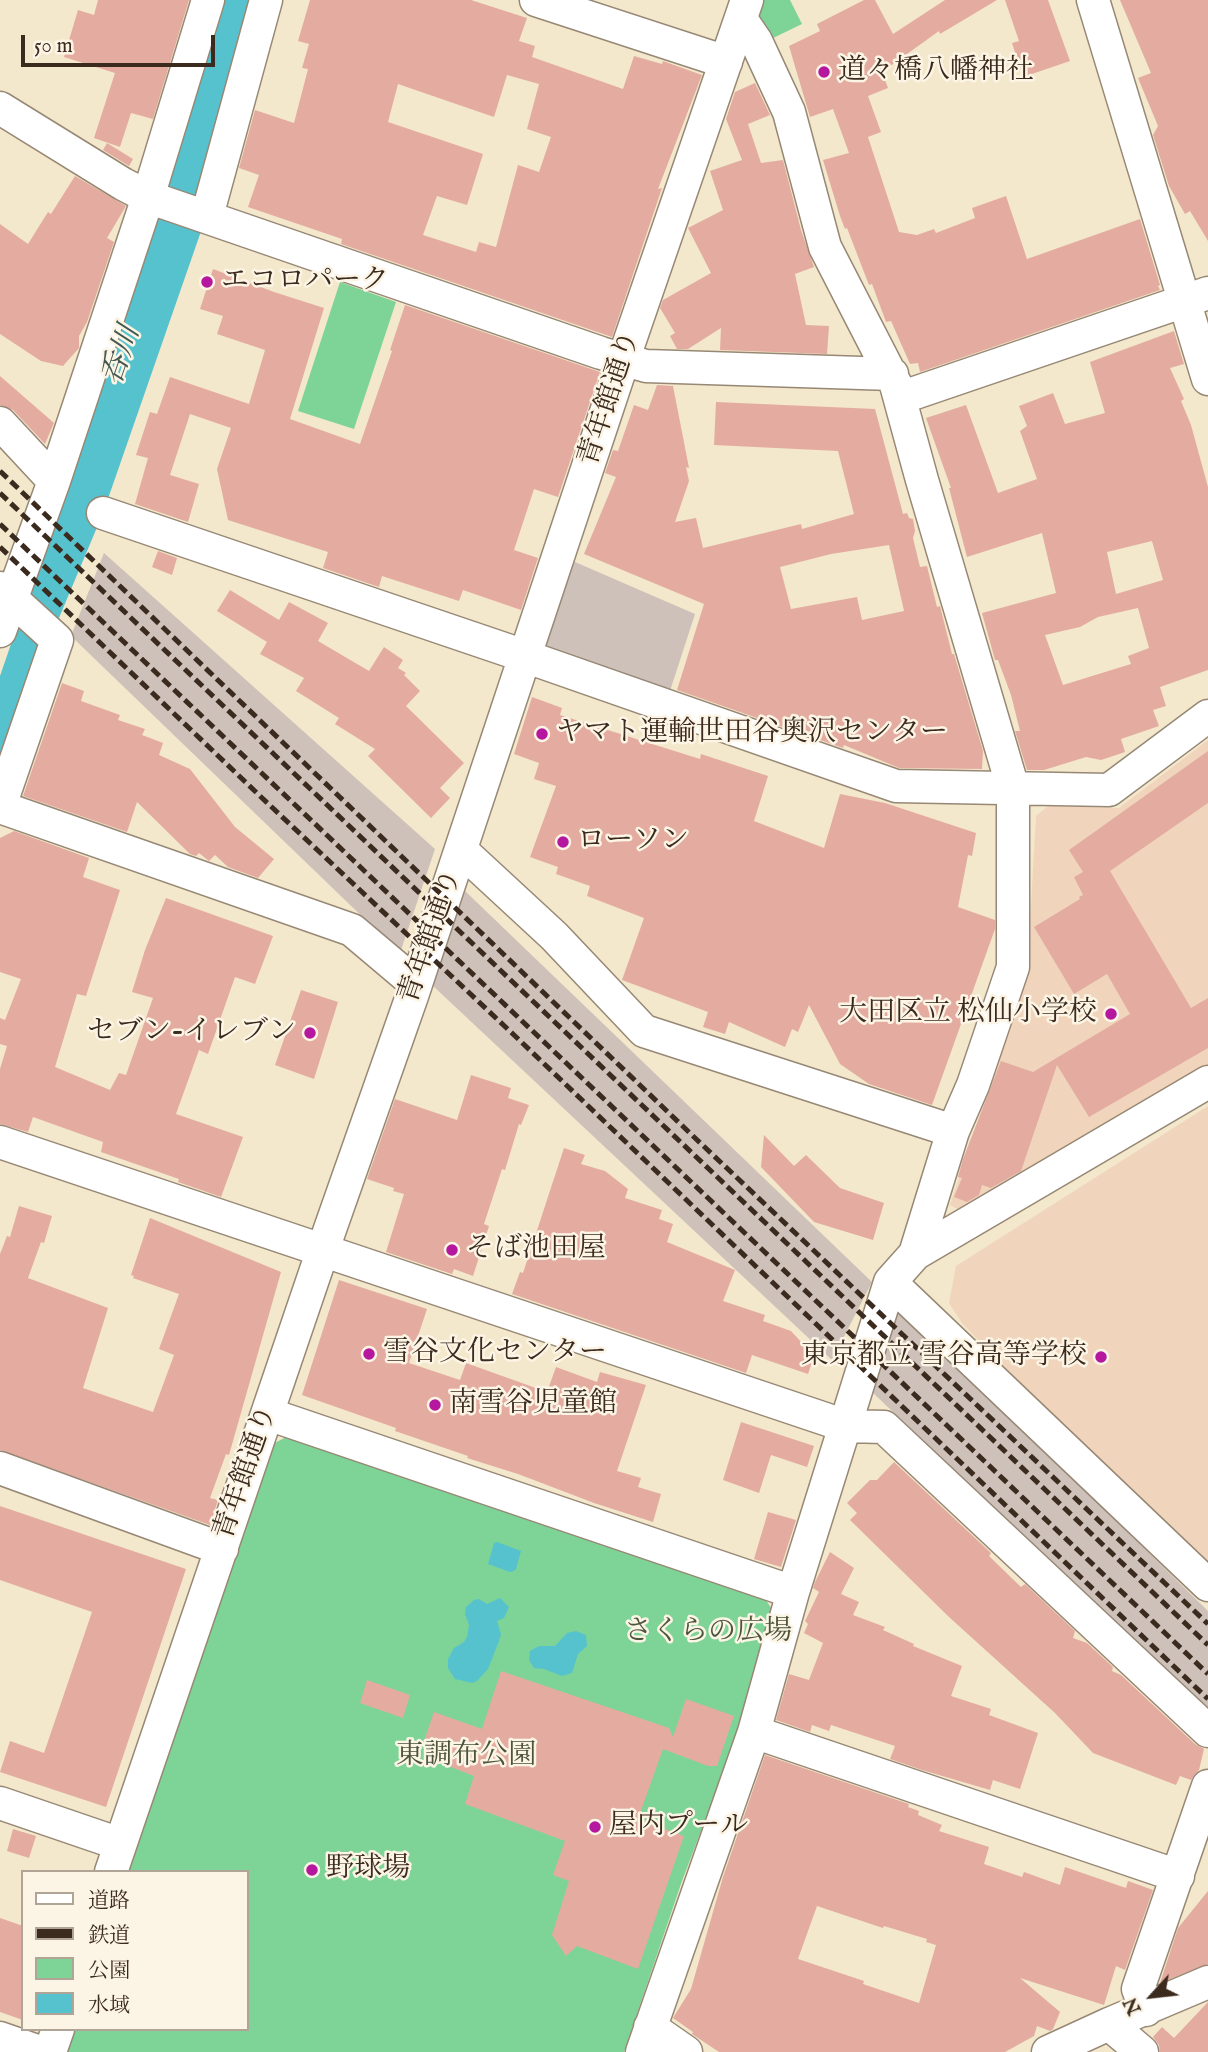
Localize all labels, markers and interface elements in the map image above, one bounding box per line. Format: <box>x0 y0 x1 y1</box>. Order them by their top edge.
scale bar <box>24 21 219 65</box>
text: 50 m <box>34 33 73 60</box>
place label: 道々橋八幡神社 <box>838 55 1034 89</box>
marker: 道々橋八幡神社 <box>816 64 832 80</box>
place label: エコロパーク <box>221 265 389 299</box>
marker: エコロパーク <box>199 274 215 290</box>
water label: 呑川 <box>96 322 150 390</box>
street label: 青年館通り <box>573 327 649 471</box>
place label: ヤマト運輸世田谷奥沢センター <box>556 717 948 751</box>
marker: ヤマト運輸世田谷奥沢センター <box>534 726 550 742</box>
place label: ローソン <box>577 825 689 859</box>
marker: ローソン <box>555 834 571 850</box>
street label: 青年館通り <box>393 865 471 1009</box>
place label: 大田区立 松仙小学校 <box>839 997 1097 1031</box>
marker: 大田区立 松仙小学校 <box>1103 1006 1119 1022</box>
place label: セブン-イレブン <box>87 1016 296 1050</box>
marker: セブン-イレブン <box>302 1025 318 1041</box>
place label: そば池田屋 <box>466 1233 606 1267</box>
marker: そば池田屋 <box>444 1242 460 1258</box>
place label: 雪谷文化センター <box>383 1337 607 1371</box>
place label: 東京都立 雪谷高等学校 <box>801 1340 1087 1374</box>
marker: 雪谷文化センター <box>361 1346 377 1362</box>
marker: 東京都立 雪谷高等学校 <box>1093 1349 1109 1365</box>
place label: 南雪谷児童館 <box>449 1388 617 1422</box>
marker: 南雪谷児童館 <box>427 1397 443 1413</box>
street label: 青年館通り <box>208 1401 286 1545</box>
park label: さくらの広場 <box>624 1616 792 1650</box>
park label: 東調布公園 <box>396 1740 536 1774</box>
place label: 屋内プール <box>609 1810 748 1844</box>
marker: 屋内プール <box>587 1819 603 1835</box>
place label: 野球場 <box>326 1853 410 1887</box>
marker: 野球場 <box>304 1862 320 1878</box>
legend <box>21 1870 248 2031</box>
text: 道路 <box>88 1888 130 1915</box>
text: 鉄道 <box>88 1923 130 1950</box>
text: 公園 <box>88 1958 130 1985</box>
north arrow <box>1117 1961 1187 2031</box>
text: 水域 <box>88 1993 130 2020</box>
text: N <box>1119 1993 1148 2018</box>

